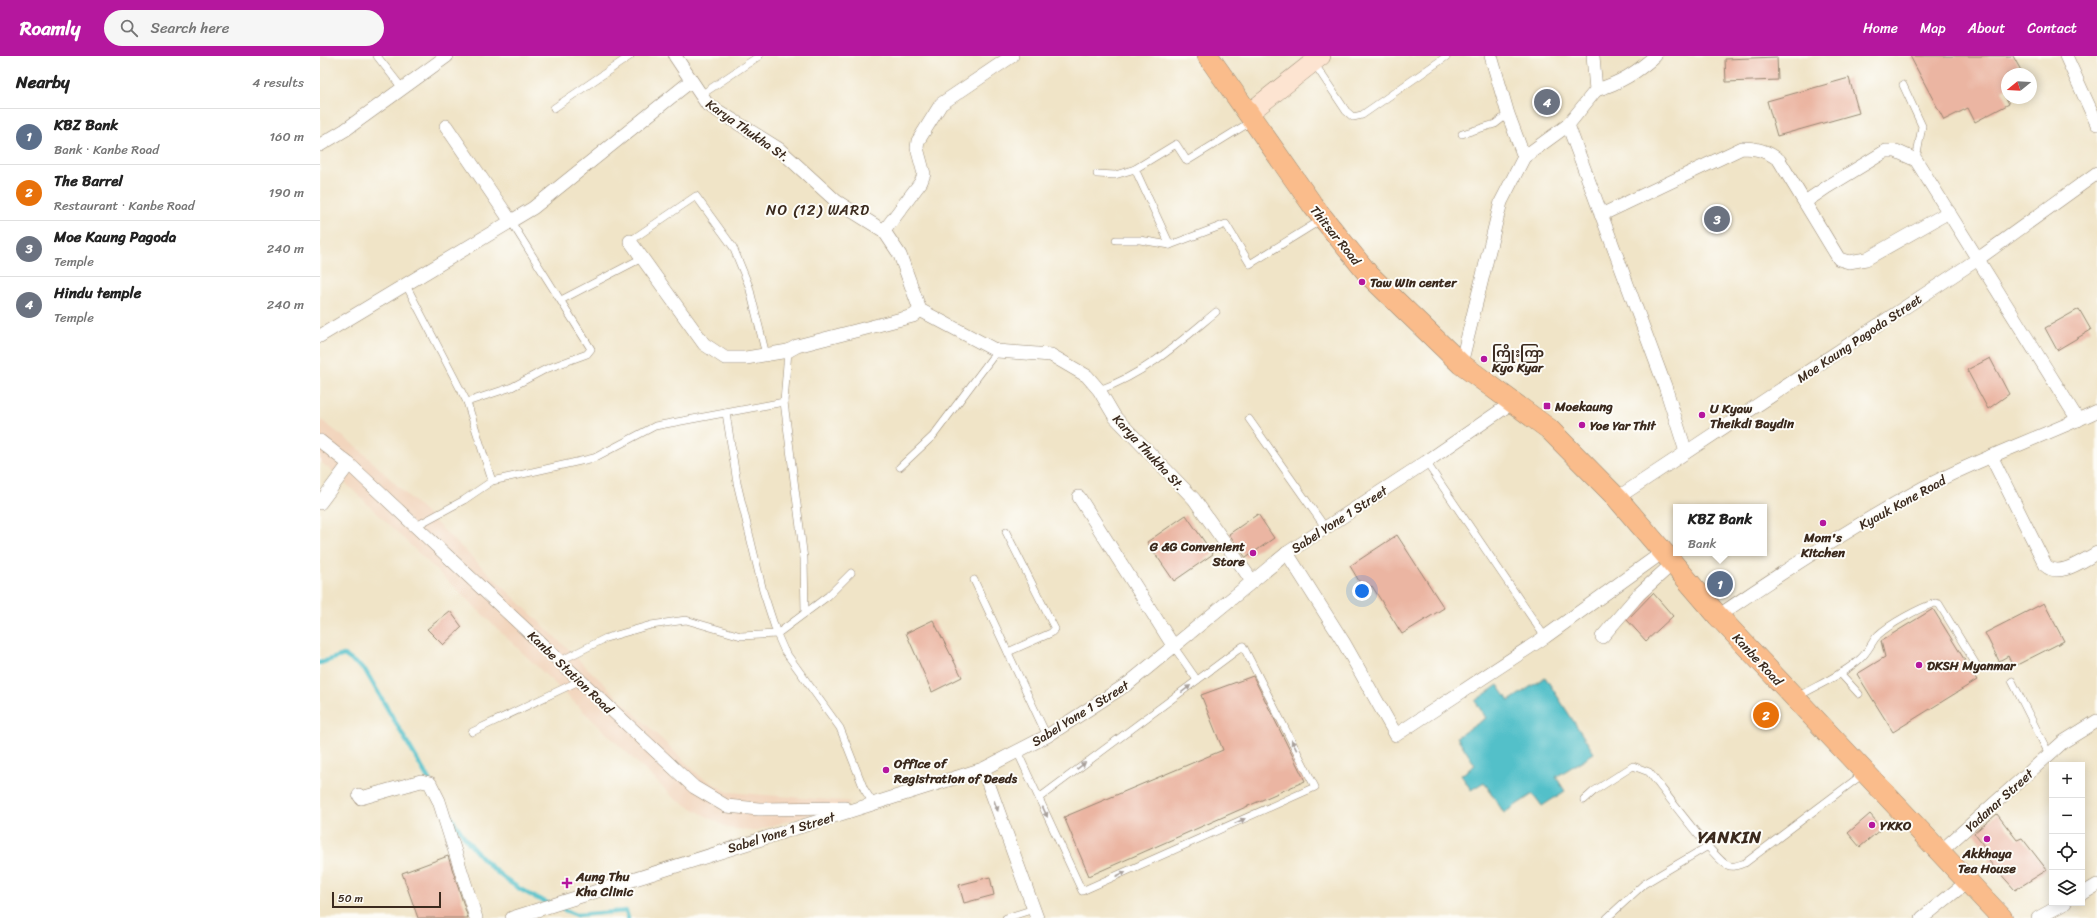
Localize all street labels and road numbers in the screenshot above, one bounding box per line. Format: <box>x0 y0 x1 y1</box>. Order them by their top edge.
street label: Karya Thukha St. <box>701 93 794 168</box>
street label: Thitsar Road <box>1304 200 1368 271</box>
street label: Moe Kaung Pagoda Street <box>1792 288 1927 389</box>
street label: Karya Thukha St. <box>1107 409 1190 496</box>
street label: Kyauk Kone Road <box>1854 468 1951 536</box>
street label: Sabel Yone 1 Street <box>1286 479 1393 559</box>
street label: Kanbe Station Road <box>522 625 620 720</box>
street label: Kanbe Road <box>1727 627 1789 692</box>
street label: Sabel Yone 1 Street <box>1027 674 1134 753</box>
street label: Yadanar Street <box>1960 763 2039 838</box>
street label: Sabel Yone 1 Street <box>724 805 839 860</box>

